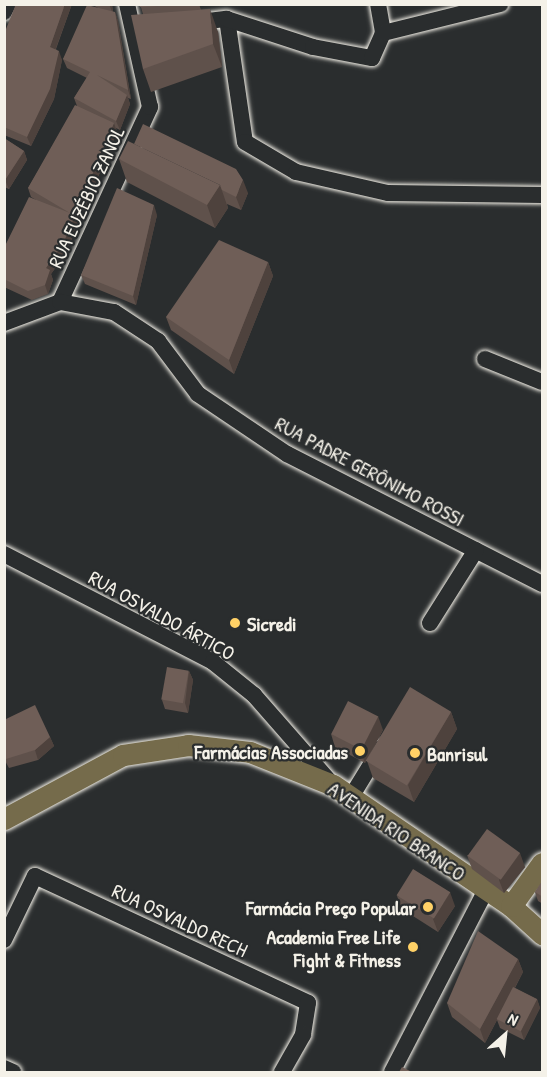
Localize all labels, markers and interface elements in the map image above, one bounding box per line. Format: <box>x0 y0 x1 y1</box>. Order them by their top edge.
street label: RUA EUZÉBIO ZANOL <box>43 123 129 271</box>
street label: RUA PADRE GERÔNIMO ROSSI <box>271 411 469 531</box>
street label: RUA OSVALDO ÁRTICO <box>85 565 239 665</box>
place label: Sicredi <box>247 611 296 635</box>
marker: Sicredi <box>228 616 242 630</box>
place label: Farmácias Associadas <box>195 739 348 763</box>
place label: Banrisul <box>427 741 487 765</box>
marker: Farmácias Associadas <box>353 744 367 758</box>
marker: Banrisul <box>408 746 422 760</box>
street label: AVENIDA RIO BRANCO <box>324 776 470 886</box>
street label: RUA OSVALDO RECH <box>108 878 252 962</box>
place label: Farmácia Preço Popular <box>246 895 416 919</box>
marker: Farmácia Preço Popular <box>421 900 435 914</box>
place label: Academia Free Life Fight & Fitness <box>267 924 401 971</box>
marker: Academia Free Life Fight & Fitness <box>406 940 420 954</box>
north arrow <box>475 1005 535 1065</box>
text: N <box>504 1007 522 1031</box>

